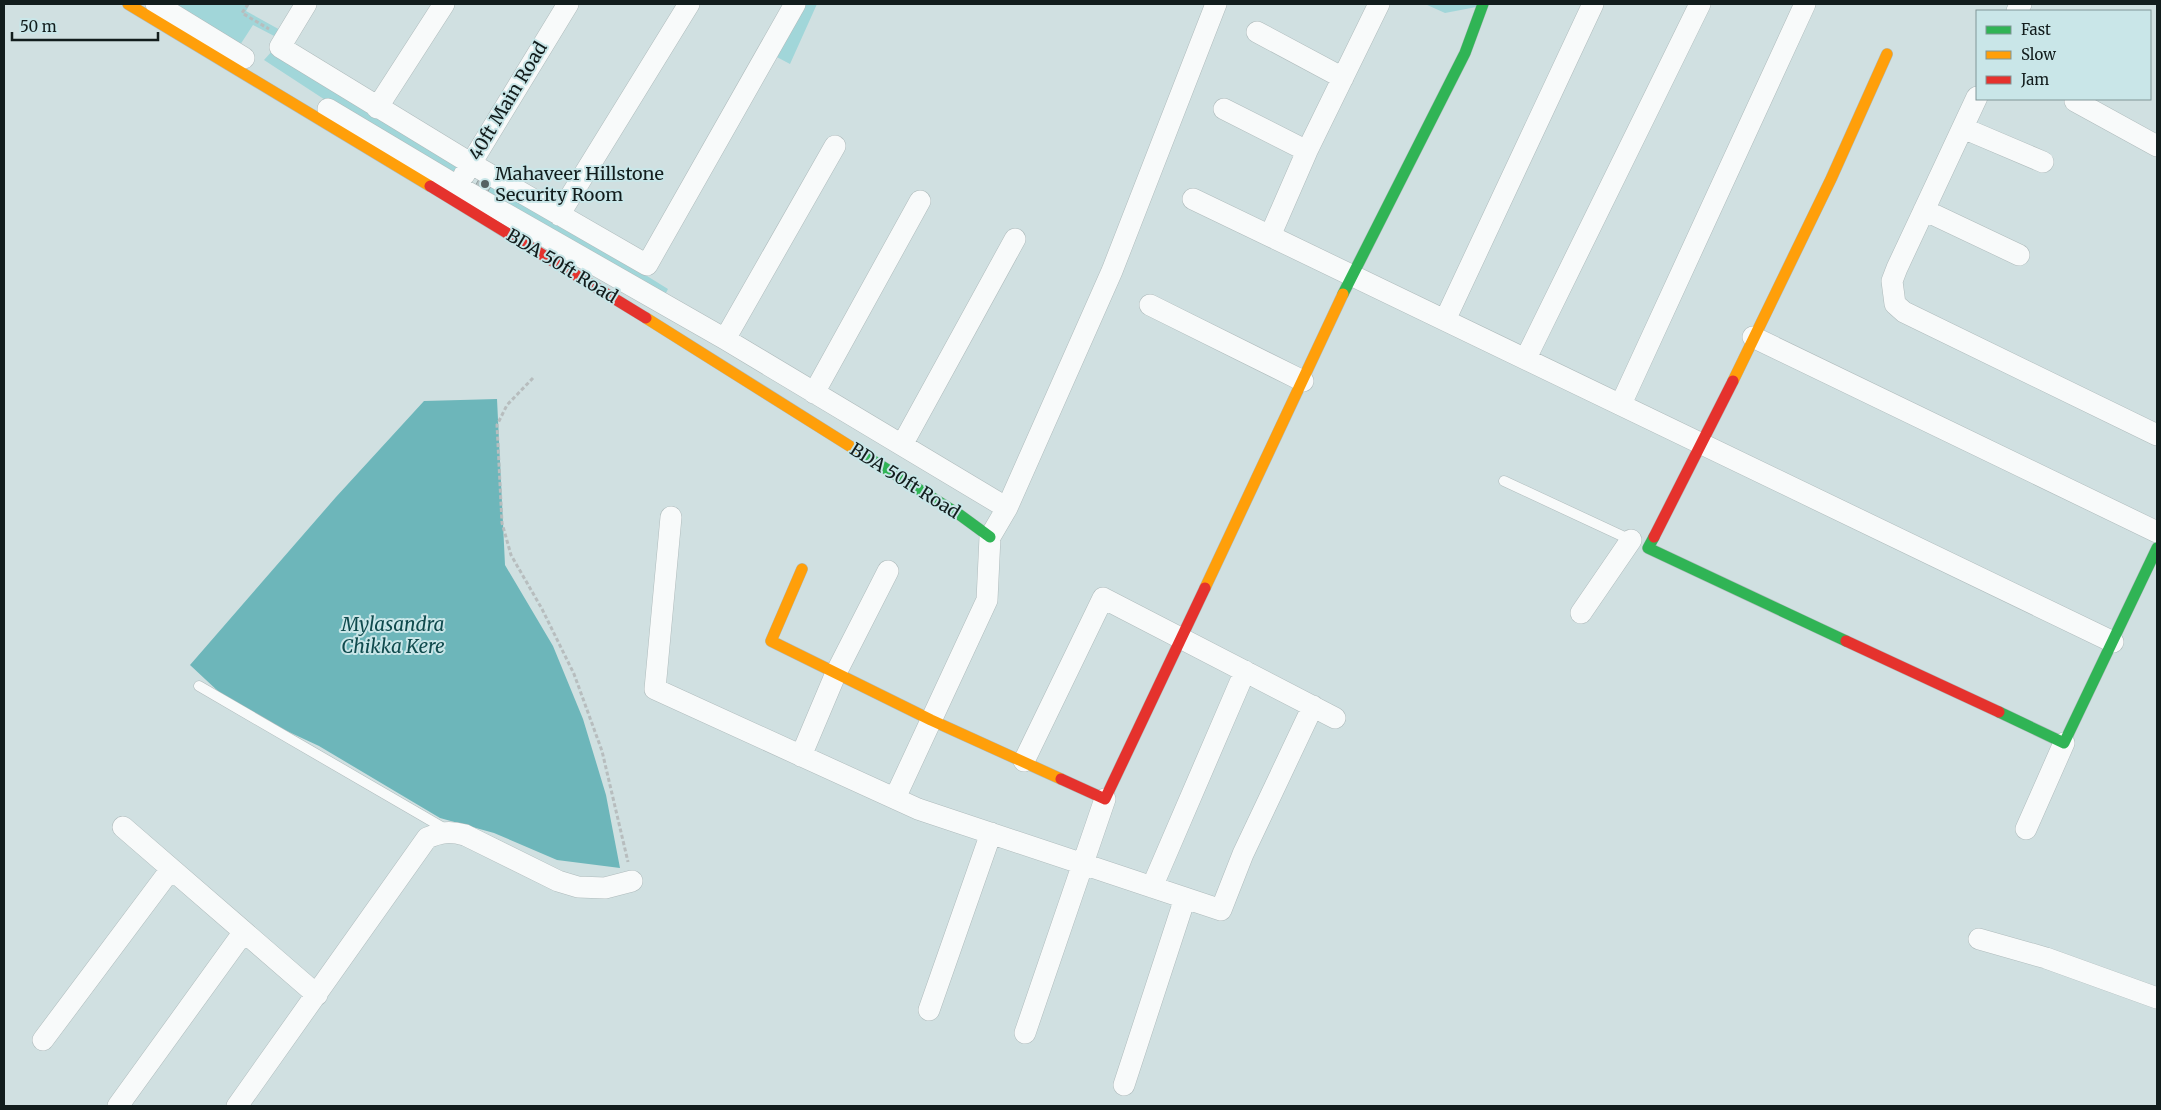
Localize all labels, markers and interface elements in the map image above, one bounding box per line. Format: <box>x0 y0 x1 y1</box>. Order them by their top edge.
scale bar <box>12 10 159 42</box>
legend <box>1976 10 2151 100</box>
text: 50 m <box>20 17 57 36</box>
text: Fast <box>2021 20 2051 39</box>
street label: 40ft Main Road <box>463 37 552 164</box>
text: Slow <box>2021 45 2056 64</box>
text: Jam <box>2020 70 2049 89</box>
place label: Mahaveer Hillstone Security Room <box>495 162 664 206</box>
marker: Mahaveer Hillstone Security Room <box>479 178 491 190</box>
street label: BDA 50ft Road <box>503 223 622 308</box>
street label: BDA 50ft Road <box>846 438 965 524</box>
water label: Mylasandra Chikka Kere <box>341 612 445 658</box>

